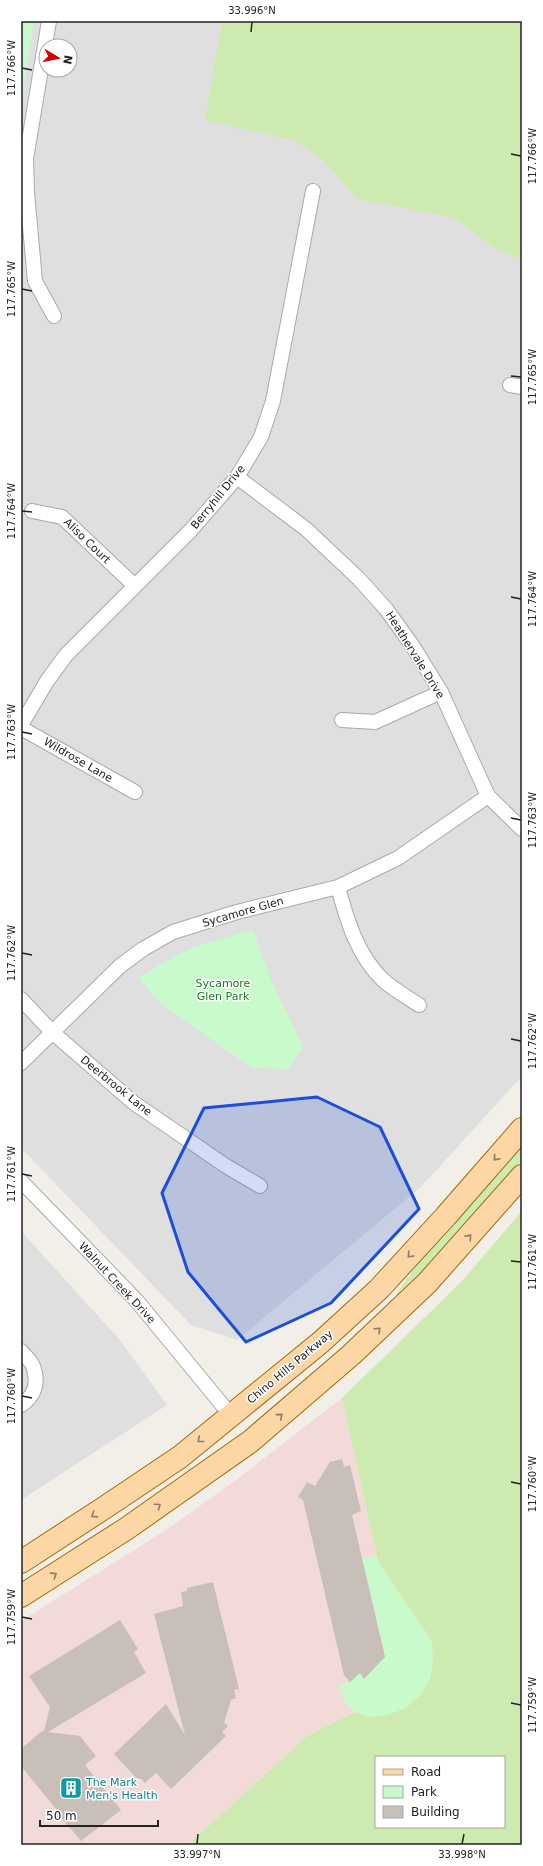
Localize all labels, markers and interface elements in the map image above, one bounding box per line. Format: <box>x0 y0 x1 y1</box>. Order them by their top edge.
text: 33.996°N <box>228 5 276 16</box>
north arrow <box>38 38 78 78</box>
text: 117.766°W <box>6 40 17 96</box>
text: N <box>60 54 75 65</box>
text: 117.766°W <box>527 128 538 184</box>
text: 117.765°W <box>6 261 17 317</box>
text: 117.765°W <box>527 349 538 405</box>
street label: Berryhill Drive <box>188 462 248 532</box>
text: 117.764°W <box>6 483 17 539</box>
street label: Aliso Court <box>61 516 114 567</box>
text: 117.764°W <box>527 571 538 627</box>
street label: Heathervale Drive <box>383 609 447 701</box>
text: 117.763°W <box>6 704 17 760</box>
street label: Wildrose Lane <box>41 735 115 785</box>
text: 117.763°W <box>527 792 538 848</box>
street label: Sycamore Glen <box>201 894 285 930</box>
text: 117.762°W <box>6 925 17 981</box>
park label: Sycamore Glen Park <box>196 977 251 1003</box>
text: 117.762°W <box>527 1013 538 1069</box>
street label: Deerbrook Lane <box>78 1053 154 1119</box>
text: 117.761°W <box>6 1146 17 1202</box>
one-way arrow <box>494 1153 501 1161</box>
one-way arrow <box>464 1234 471 1242</box>
text: 117.761°W <box>527 1234 538 1290</box>
street label: Walnut Creek Drive <box>76 1240 158 1327</box>
one-way arrow <box>407 1250 415 1258</box>
street label: Chino Hills Parkway <box>245 1327 336 1407</box>
one-way arrow <box>373 1327 381 1335</box>
text: 117.760°W <box>6 1368 17 1424</box>
one-way arrow <box>276 1413 283 1420</box>
one-way arrow <box>198 1436 205 1443</box>
text: 117.760°W <box>527 1456 538 1512</box>
one-way arrow <box>154 1504 161 1511</box>
one-way arrow <box>91 1510 98 1518</box>
one-way arrow <box>50 1572 57 1580</box>
text: 117.759°W <box>6 1589 17 1645</box>
text: 117.759°W <box>527 1677 538 1733</box>
legend <box>375 1756 505 1828</box>
text: Road <box>411 1765 441 1779</box>
building icon: The Mark Men's Health <box>58 1775 84 1801</box>
place label: The Mark Men's Health <box>85 1776 158 1802</box>
text: Park <box>411 1785 437 1799</box>
scale bar <box>40 1802 158 1828</box>
text: Building <box>411 1805 460 1819</box>
text: 50 m <box>46 1809 77 1823</box>
text: 33.997°N <box>173 1849 221 1860</box>
text: 33.998°N <box>438 1849 486 1860</box>

